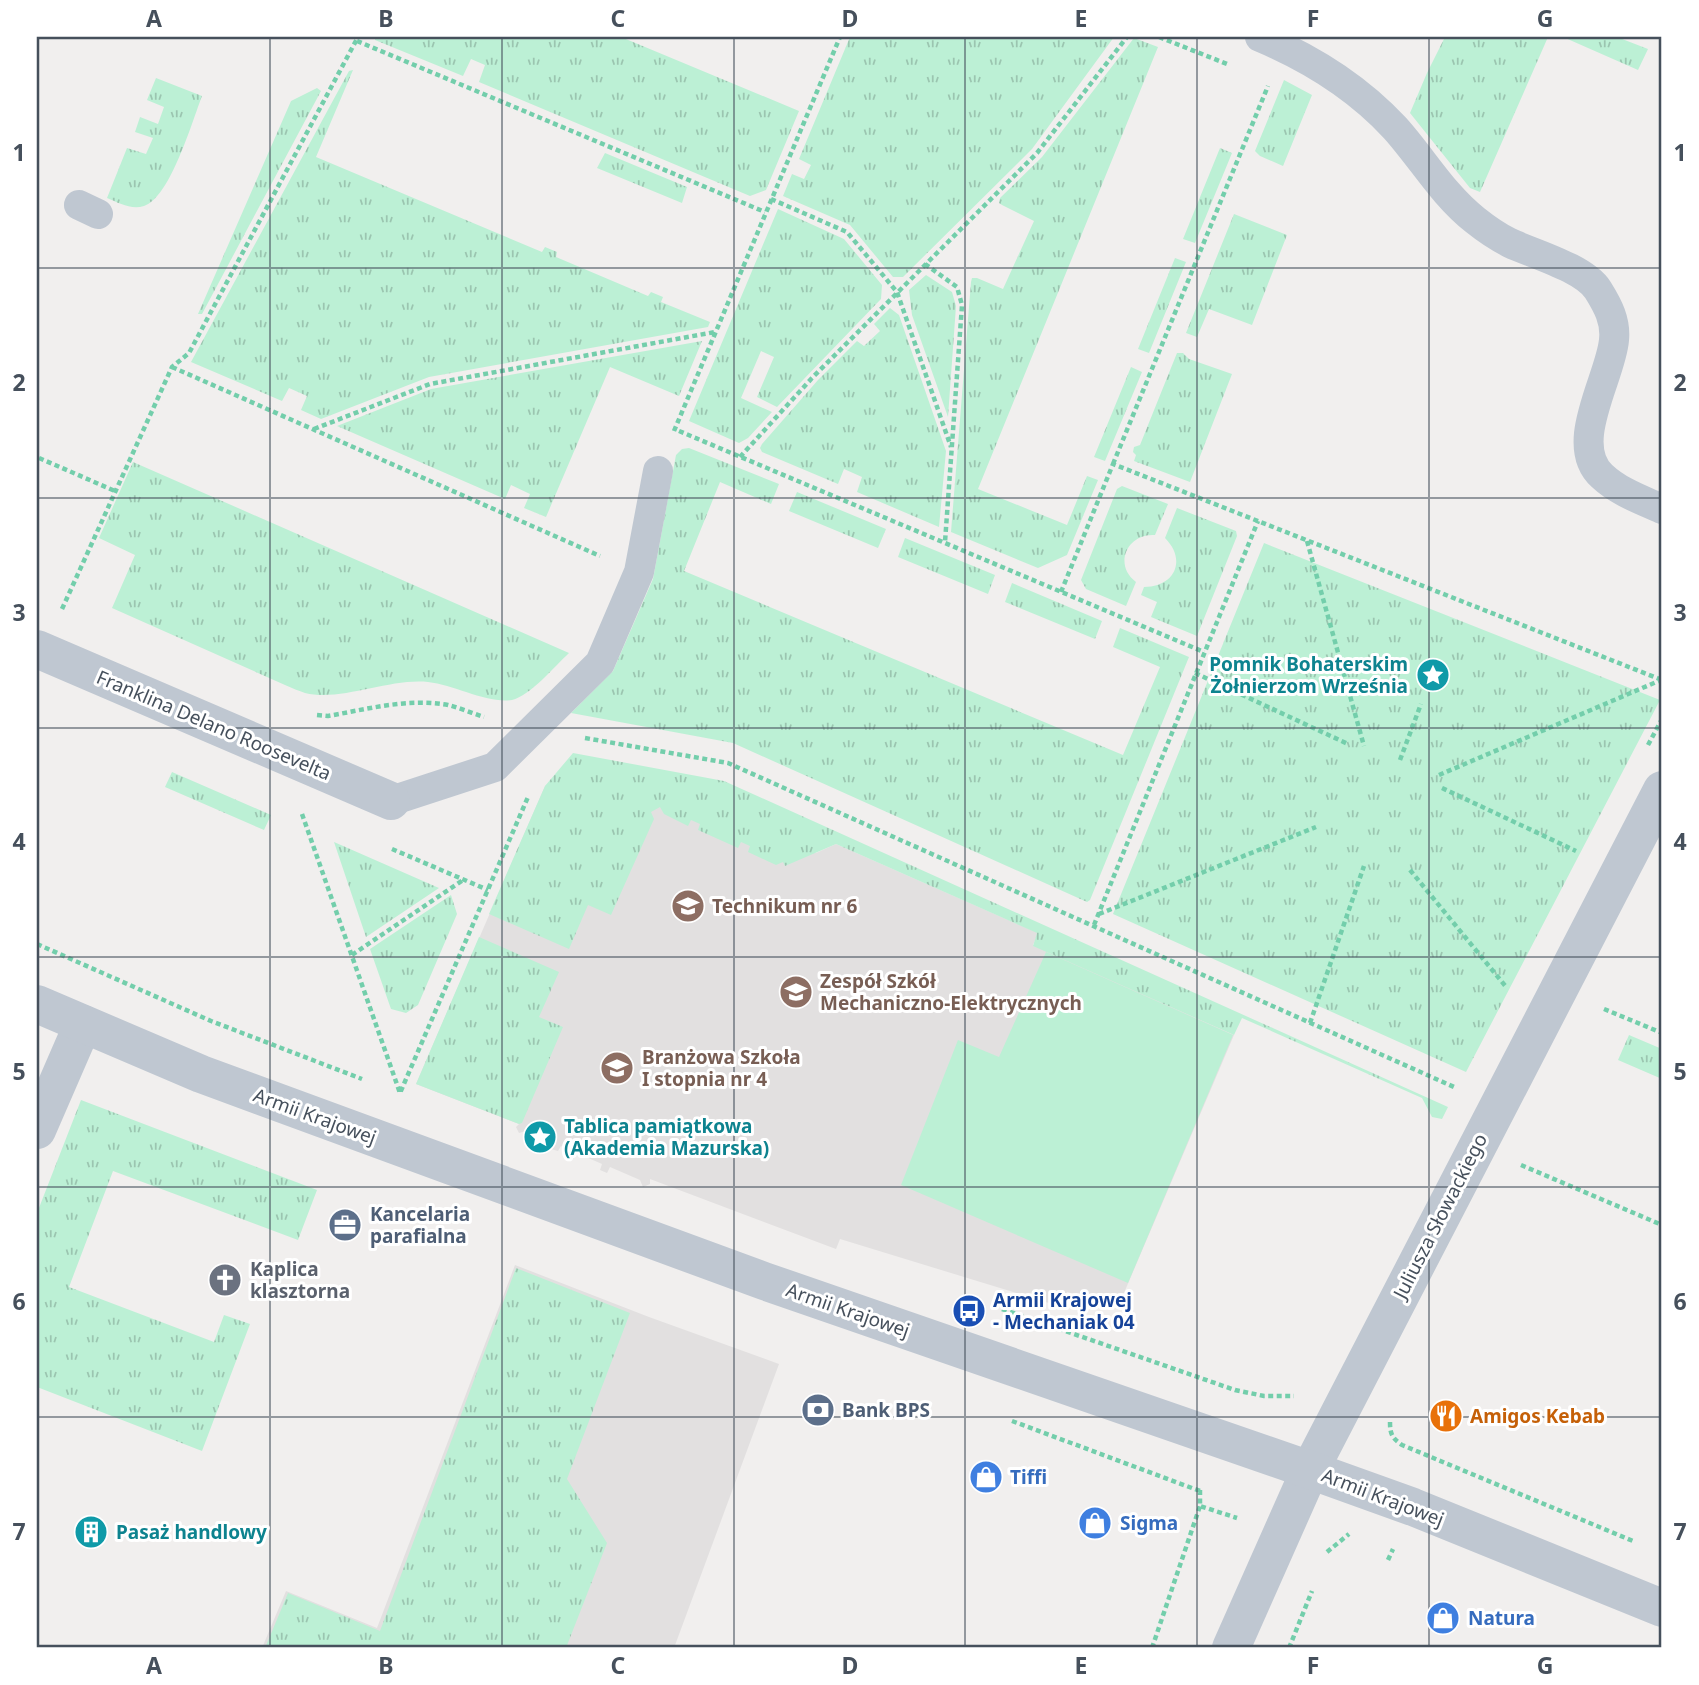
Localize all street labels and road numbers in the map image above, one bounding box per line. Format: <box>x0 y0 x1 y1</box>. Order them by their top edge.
street label: Franklina Delano Roosevelta <box>93 664 335 786</box>
street label: Armii Krajowej <box>250 1082 380 1150</box>
street label: Juliusza Słowackiego <box>1386 1129 1493 1305</box>
street label: Armii Krajowej <box>783 1277 913 1343</box>
street label: Armii Krajowej <box>1318 1462 1448 1532</box>

